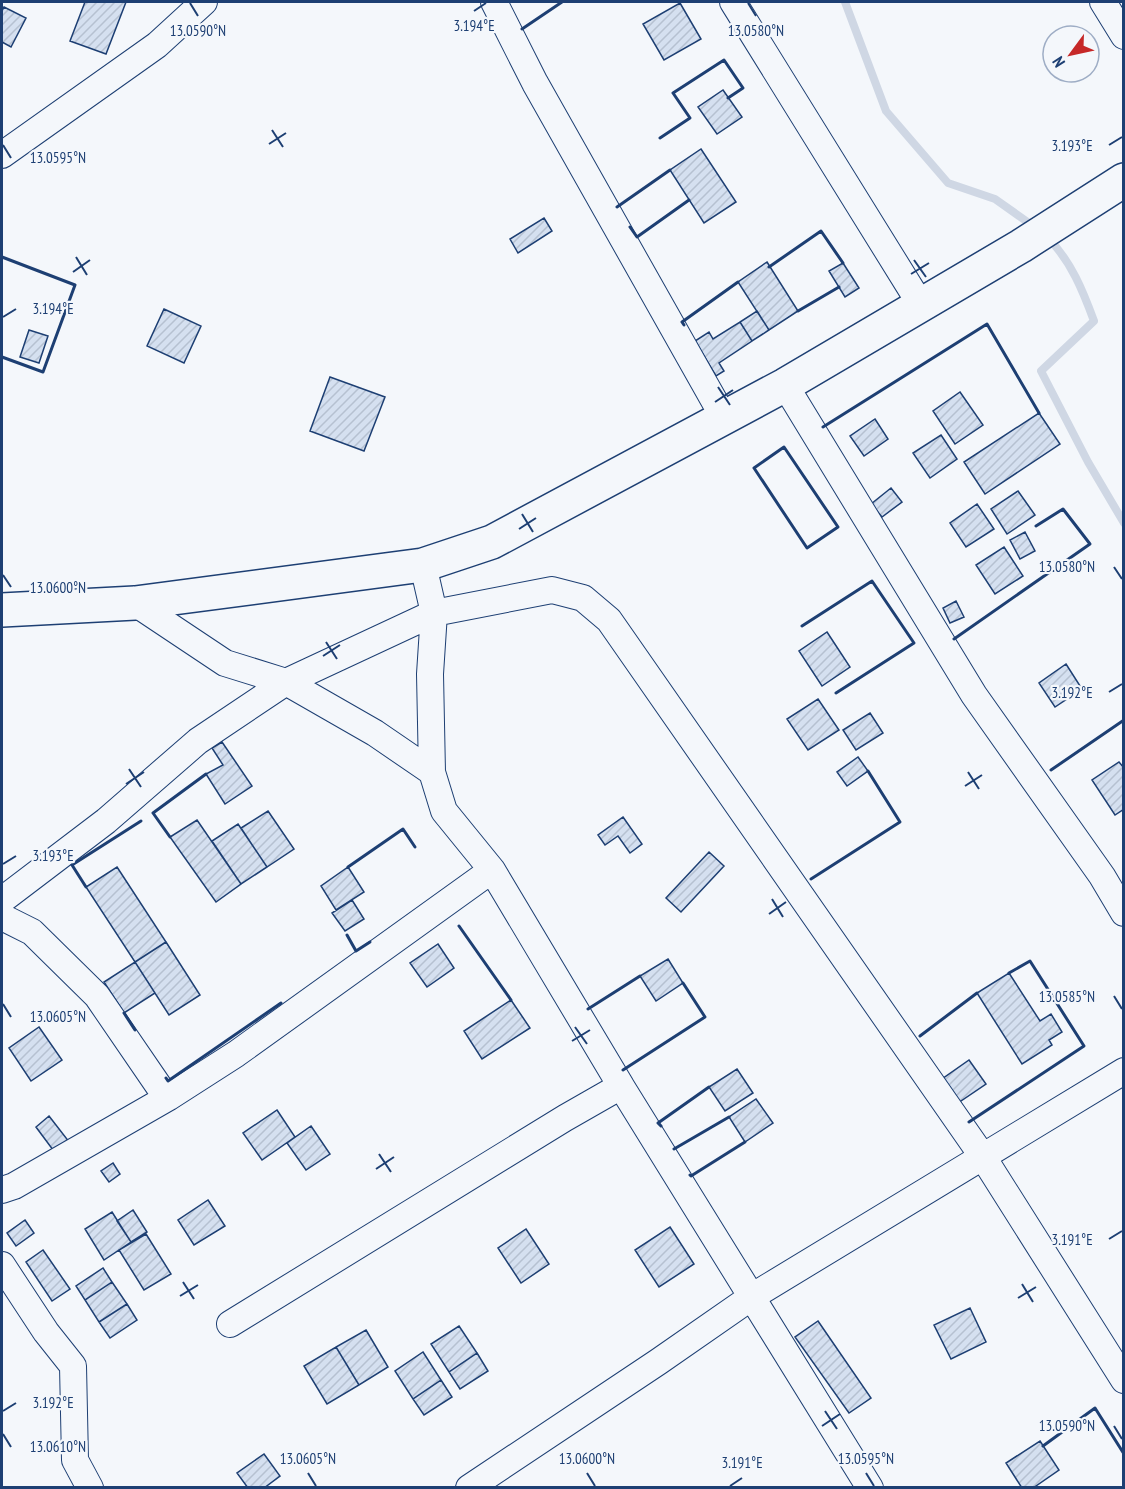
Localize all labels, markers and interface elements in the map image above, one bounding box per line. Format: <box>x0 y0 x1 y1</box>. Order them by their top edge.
text: 3.194°E <box>453 16 495 35</box>
text: 13.0590°N <box>170 21 226 40</box>
text: 13.0580°N <box>728 21 784 40</box>
north arrow <box>1041 24 1101 84</box>
text: N <box>1048 53 1069 71</box>
text: 3.193°E <box>1051 136 1093 155</box>
text: 13.0595°N <box>30 148 86 167</box>
text: 3.194°E <box>32 299 74 318</box>
text: 13.0580°N <box>1039 557 1095 576</box>
text: 13.0600°N <box>30 578 86 597</box>
text: 3.192°E <box>1051 683 1093 702</box>
text: 3.193°E <box>32 846 74 865</box>
text: 13.0585°N <box>1039 987 1095 1006</box>
text: 13.0605°N <box>30 1007 86 1026</box>
text: 3.191°E <box>1051 1230 1093 1249</box>
text: 3.192°E <box>32 1393 74 1412</box>
text: 13.0590°N <box>1039 1416 1095 1435</box>
text: 13.0610°N <box>30 1437 86 1456</box>
text: 13.0605°N <box>280 1449 336 1468</box>
text: 13.0600°N <box>559 1449 615 1468</box>
text: 13.0595°N <box>838 1449 894 1468</box>
text: 3.191°E <box>721 1453 763 1472</box>

